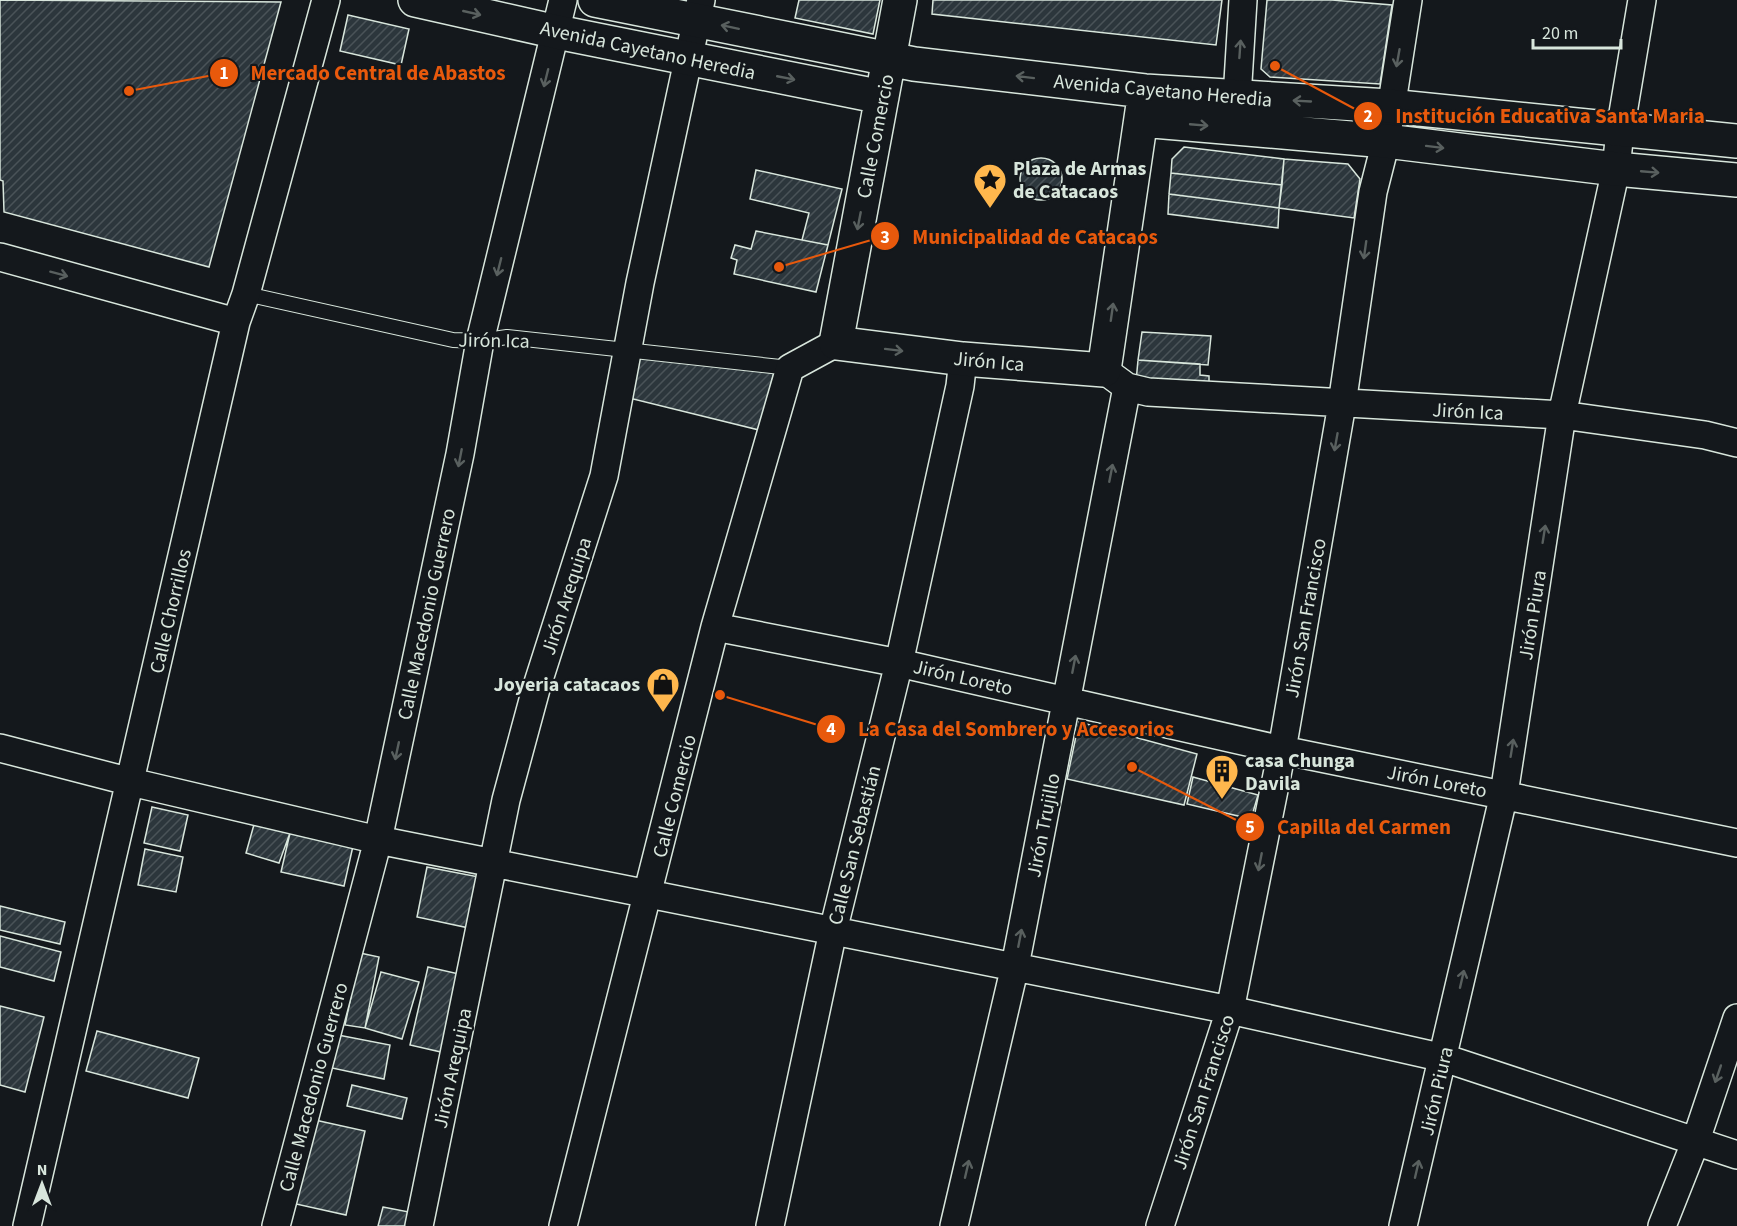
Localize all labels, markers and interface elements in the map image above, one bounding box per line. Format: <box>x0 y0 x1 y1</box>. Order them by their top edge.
one-way arrow <box>462 8 481 19</box>
scale bar <box>1533 12 1622 50</box>
street label: Avenida Cayetano Heredia <box>538 14 758 87</box>
one-way arrow <box>720 20 739 32</box>
text: 20 m <box>1542 21 1578 46</box>
one-way arrow <box>1235 39 1246 59</box>
one-way arrow <box>1392 47 1403 67</box>
callout: Mercado Central de Abastos <box>209 53 518 92</box>
text: Mercado Central de Abastos <box>250 58 506 88</box>
text: 1 <box>219 61 229 86</box>
street label: Avenida Cayetano Heredia <box>1052 67 1273 115</box>
one-way arrow <box>539 68 551 87</box>
one-way arrow <box>1015 71 1035 82</box>
street label: Calle Comercio <box>850 72 902 201</box>
one-way arrow <box>776 73 795 84</box>
one-way arrow <box>1293 96 1313 107</box>
callout: Institución Educativa Santa Maria <box>1353 96 1717 135</box>
text: Institución Educativa Santa Maria <box>1395 101 1705 131</box>
text: 2 <box>1363 104 1373 129</box>
one-way arrow <box>1189 120 1209 131</box>
one-way arrow <box>1425 142 1445 153</box>
place label: Plaza de Armas de Catacaos <box>1013 155 1147 206</box>
place icon: Plaza de Armas de Catacaos <box>972 162 1008 209</box>
one-way arrow <box>1639 167 1659 178</box>
one-way arrow <box>853 211 864 231</box>
callout: Municipalidad de Catacaos <box>870 217 1170 256</box>
text: Municipalidad de Catacaos <box>912 222 1158 252</box>
text: 3 <box>880 225 890 250</box>
one-way arrow <box>1359 239 1370 259</box>
one-way arrow <box>492 257 504 276</box>
one-way arrow <box>49 268 68 280</box>
one-way arrow <box>1107 303 1118 322</box>
street label: Jirón Ica <box>458 326 530 356</box>
one-way arrow <box>883 345 903 356</box>
street label: Jirón Ica <box>952 345 1026 379</box>
street label: Jirón Ica <box>1432 396 1504 428</box>
one-way arrow <box>1330 432 1341 452</box>
one-way arrow <box>454 447 465 467</box>
one-way arrow <box>1106 463 1117 483</box>
street label: Calle Macedonio Guerrero <box>391 506 463 723</box>
one-way arrow <box>1538 525 1549 545</box>
street label: Jirón Arequipa <box>535 534 599 659</box>
street label: Jirón San Francisco <box>1278 536 1334 700</box>
street label: Calle Chorrillos <box>143 546 199 676</box>
street label: Jirón Piura <box>1512 568 1554 662</box>
street label: Jirón Loreto <box>910 653 1015 703</box>
one-way arrow <box>1069 655 1080 675</box>
shop icon: Joyeria catacaos <box>645 666 681 713</box>
place label: Joyeria catacaos <box>494 671 640 699</box>
callout: La Casa del Sombrero y Accesorios <box>816 709 1186 748</box>
text: La Casa del Sombrero y Accesorios <box>858 714 1174 744</box>
text: 4 <box>826 717 836 742</box>
street label: Calle Comercio <box>646 732 704 861</box>
one-way arrow <box>1506 738 1517 758</box>
one-way arrow <box>391 741 402 760</box>
place label: casa Chunga Davila <box>1245 747 1355 798</box>
building icon: casa Chunga Davila <box>1204 753 1240 800</box>
street label: Jirón Loreto <box>1384 759 1489 805</box>
street label: Calle San Sebastián <box>822 763 888 928</box>
street label: Jirón Trujillo <box>1020 771 1068 880</box>
callout: Capilla del Carmen <box>1235 808 1463 847</box>
text: Capilla del Carmen <box>1277 812 1451 842</box>
text: 5 <box>1245 815 1255 840</box>
one-way arrow <box>1254 851 1265 871</box>
one-way arrow <box>1015 929 1026 948</box>
one-way arrow <box>1456 970 1468 989</box>
street label: Calle Macedonio Guerrero <box>273 979 355 1195</box>
street label: Jirón Arequipa <box>427 1005 479 1131</box>
street label: Jirón San Francisco <box>1166 1011 1242 1174</box>
street label: Jirón Piura <box>1413 1044 1461 1139</box>
one-way arrow <box>1712 1064 1723 1083</box>
north arrow <box>12 1154 72 1214</box>
text: N <box>37 1159 47 1181</box>
one-way arrow <box>962 1160 974 1179</box>
one-way arrow <box>1412 1160 1424 1179</box>

